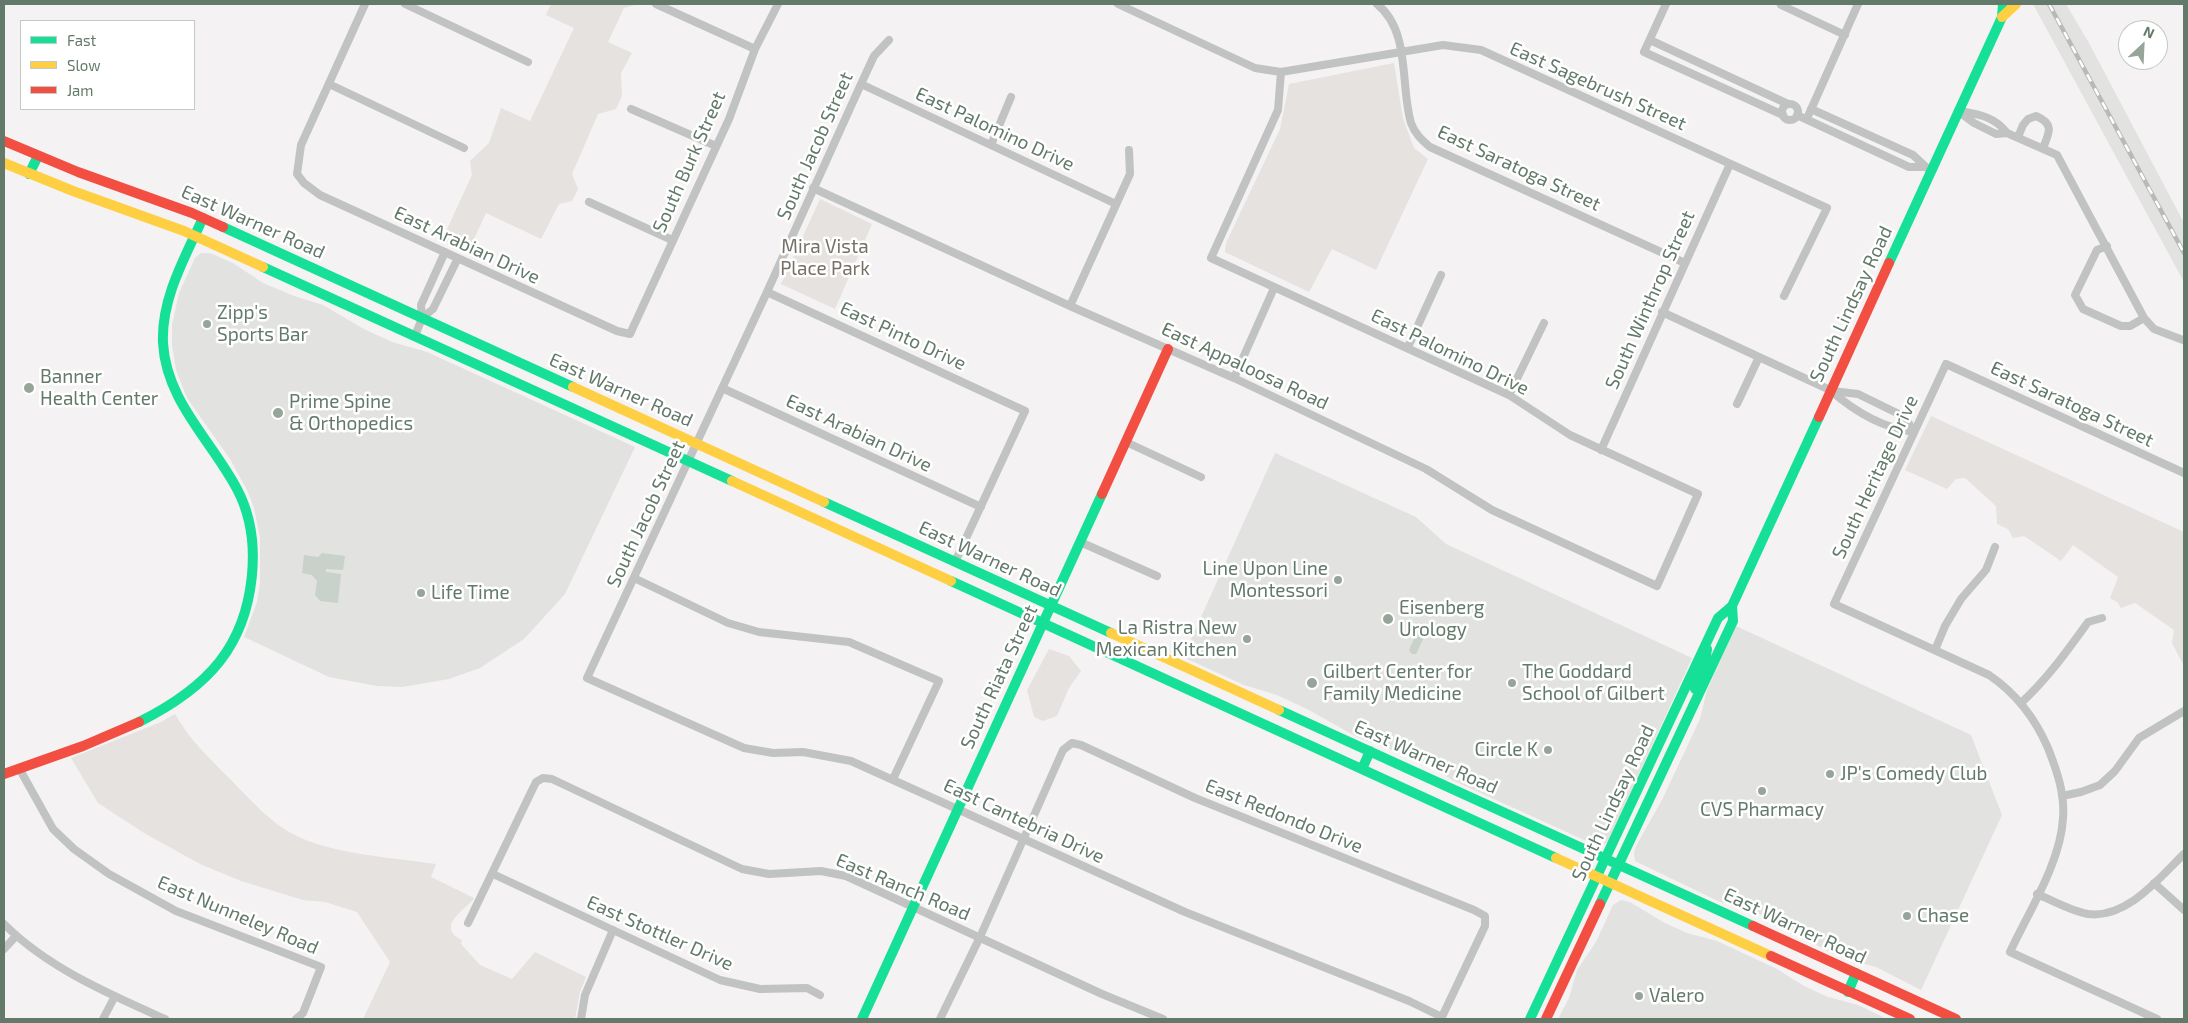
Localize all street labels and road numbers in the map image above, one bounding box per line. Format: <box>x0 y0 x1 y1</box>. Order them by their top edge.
street label: East Sagebrush Street <box>1506 37 1690 135</box>
street label: South Jacob Street <box>772 69 858 223</box>
street label: East Palomino Drive <box>912 82 1078 176</box>
street label: South Burk Street <box>648 88 730 236</box>
street label: East Saratoga Street <box>1434 120 1604 216</box>
street label: East Warner Road <box>178 180 328 264</box>
street label: East Arabian Drive <box>390 201 544 289</box>
street label: South Winthrop Street <box>1600 207 1700 393</box>
street label: South Lindsay Road <box>1805 222 1897 386</box>
street label: East Pinto Drive <box>836 297 970 375</box>
street label: East Palomino Drive <box>1367 304 1533 400</box>
street label: East Appaloosa Road <box>1158 317 1332 415</box>
street label: East Warner Road <box>546 348 696 432</box>
street label: East Saratoga Street <box>1987 356 2157 452</box>
street label: East Arabian Drive <box>782 389 936 477</box>
street label: South Heritage Drive <box>1827 392 1923 562</box>
street label: South Jacob Street <box>602 437 690 591</box>
street label: East Warner Road <box>915 516 1065 602</box>
street label: South Riata Street <box>956 601 1042 753</box>
street label: East Warner Road <box>1351 715 1501 799</box>
street label: South Lindsay Road <box>1567 721 1659 885</box>
street label: East Cantebria Drive <box>940 774 1108 868</box>
street label: East Redondo Drive <box>1202 774 1366 858</box>
street label: East Ranch Road <box>832 848 974 926</box>
street label: East Nunneley Road <box>154 871 322 959</box>
street label: East Warner Road <box>1720 883 1870 969</box>
street label: East Stottler Drive <box>583 890 737 976</box>

